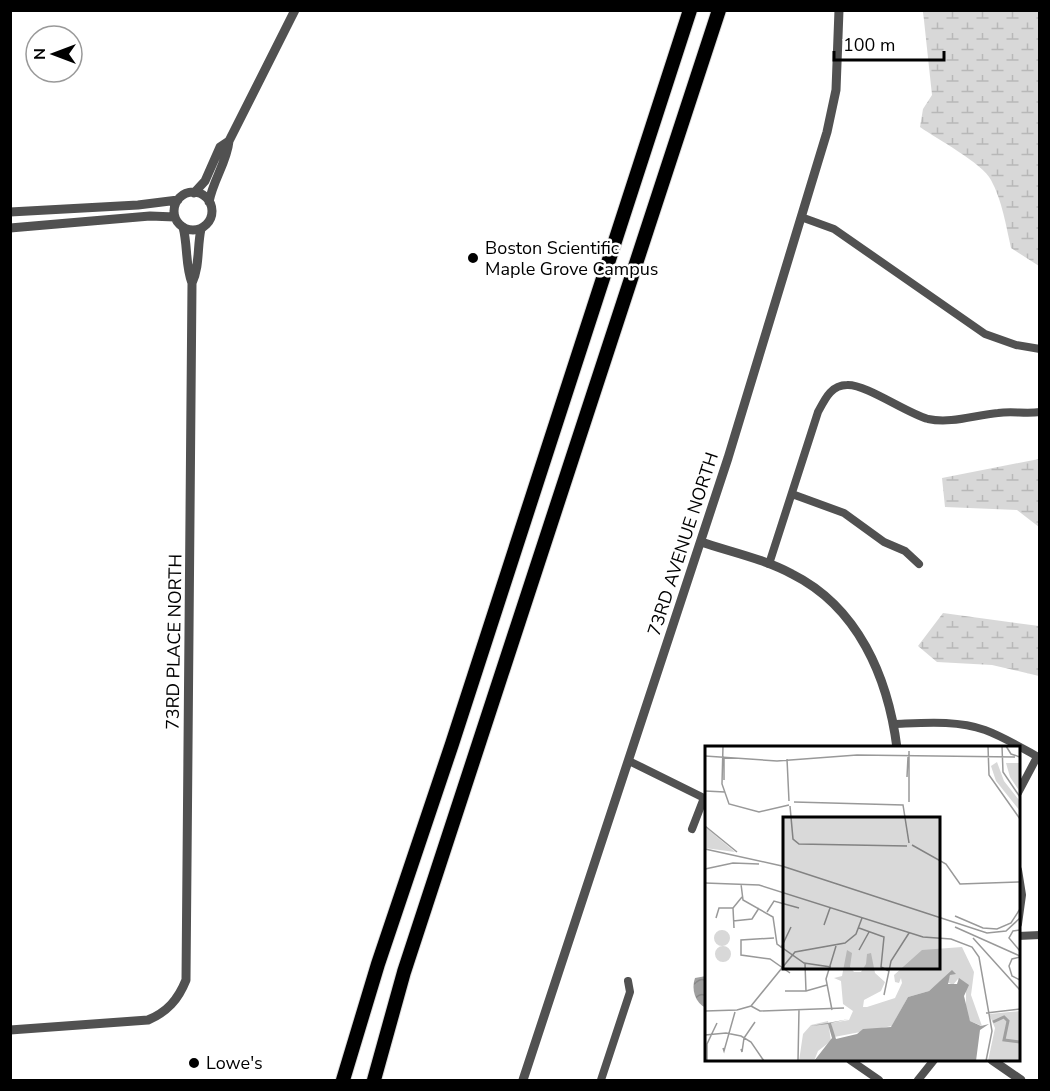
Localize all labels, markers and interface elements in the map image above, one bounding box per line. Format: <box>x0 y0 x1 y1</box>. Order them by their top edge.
north arrow <box>24 24 84 84</box>
scale bar <box>834 24 944 62</box>
text: 100 m <box>843 33 895 57</box>
text: N <box>29 48 51 60</box>
place label: Boston Scientific Maple Grove Campus <box>485 236 659 281</box>
marker: Boston Scientific Maple Grove Campus <box>466 251 480 265</box>
street label: 73RD AVENUE NORTH <box>642 449 724 639</box>
street label: 73RD PLACE NORTH <box>160 554 188 730</box>
inset map <box>705 746 1020 1061</box>
place label: Lowe's <box>206 1051 263 1075</box>
marker: Lowe's <box>187 1056 201 1070</box>

